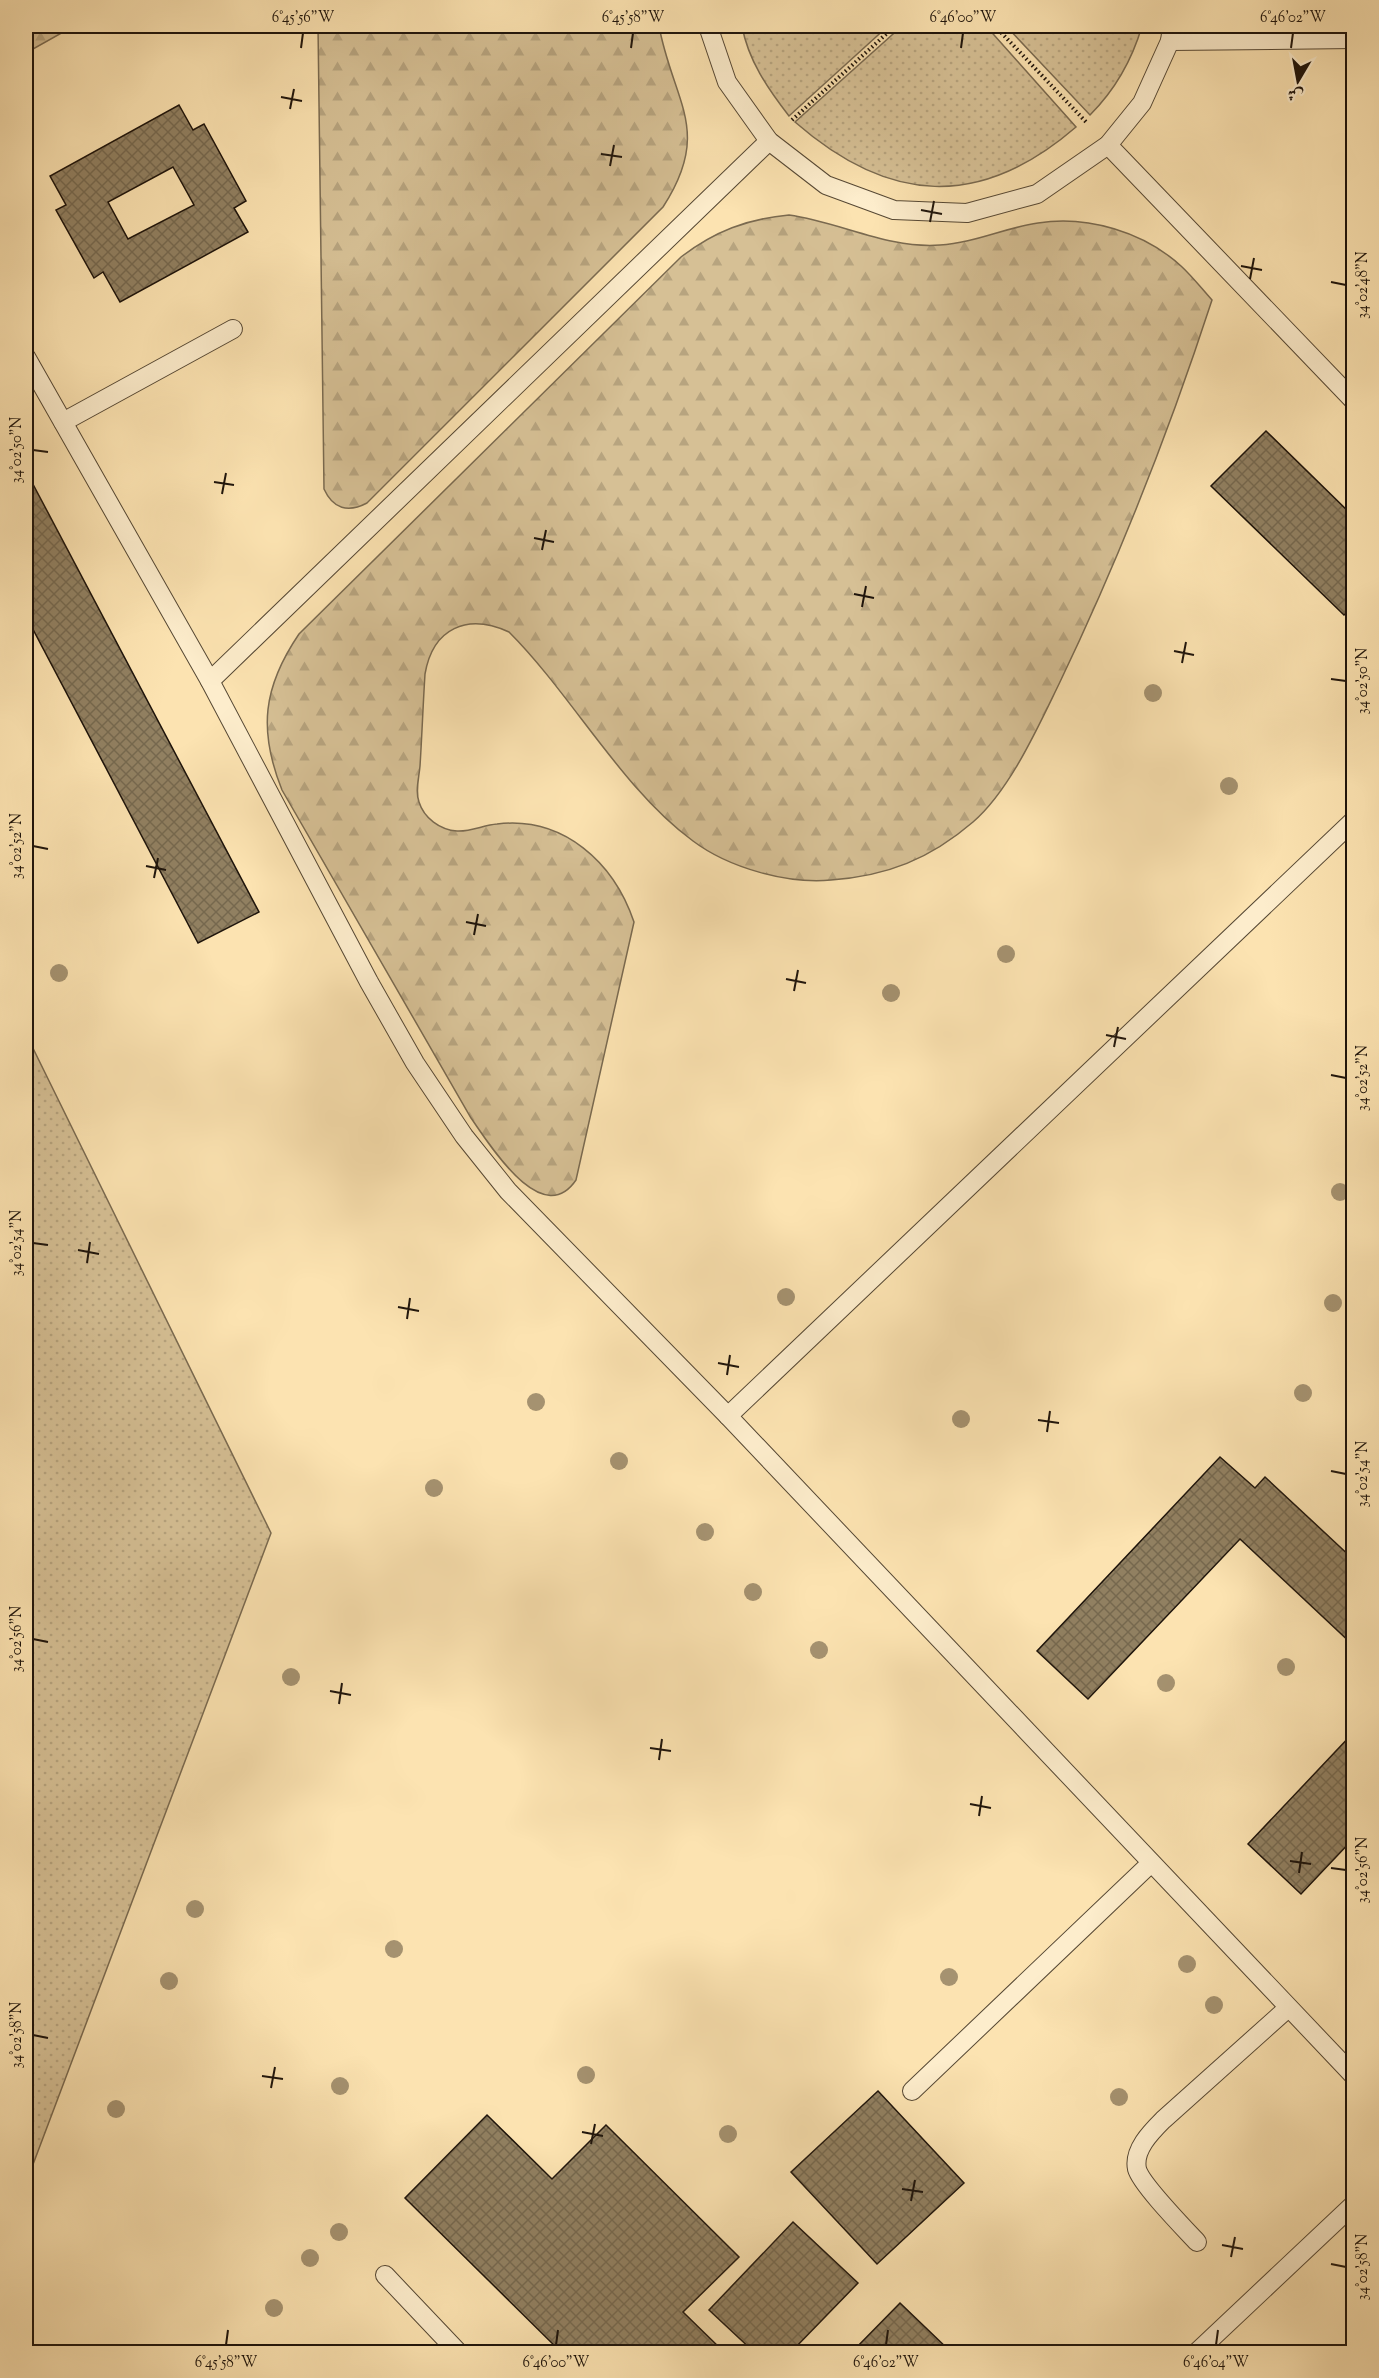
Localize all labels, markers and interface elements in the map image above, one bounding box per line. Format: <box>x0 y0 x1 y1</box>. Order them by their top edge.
text: 6°45'56"W <box>272 8 335 29</box>
text: 6°45'58"W <box>602 8 665 29</box>
text: 6°46'00"W <box>930 8 997 29</box>
text: 6°46'02"W <box>1260 8 1326 29</box>
north arrow <box>1268 51 1328 111</box>
text: ش <box>1286 81 1306 106</box>
text: 34°02'48"N <box>1353 251 1374 319</box>
text: 34°02'50"N <box>7 417 28 483</box>
text: 34°02'50"N <box>1353 648 1374 714</box>
text: 34°02'52"N <box>7 813 28 879</box>
text: 34°02'52"N <box>1353 1045 1374 1111</box>
text: 34°02'54"N <box>7 1210 28 1276</box>
text: 34°02'54"N <box>1353 1441 1374 1507</box>
text: 34°02'56"N <box>7 1606 28 1672</box>
text: 34°02'56"N <box>1353 1837 1374 1903</box>
text: 34°02'58"N <box>7 2002 28 2068</box>
text: 34°02'58"N <box>1353 2234 1374 2300</box>
text: 6°45'58"W <box>195 2353 258 2374</box>
text: 6°46'00"W <box>523 2353 590 2374</box>
text: 6°46'02"W <box>853 2353 919 2374</box>
text: 6°46'04"W <box>1183 2353 1249 2374</box>

